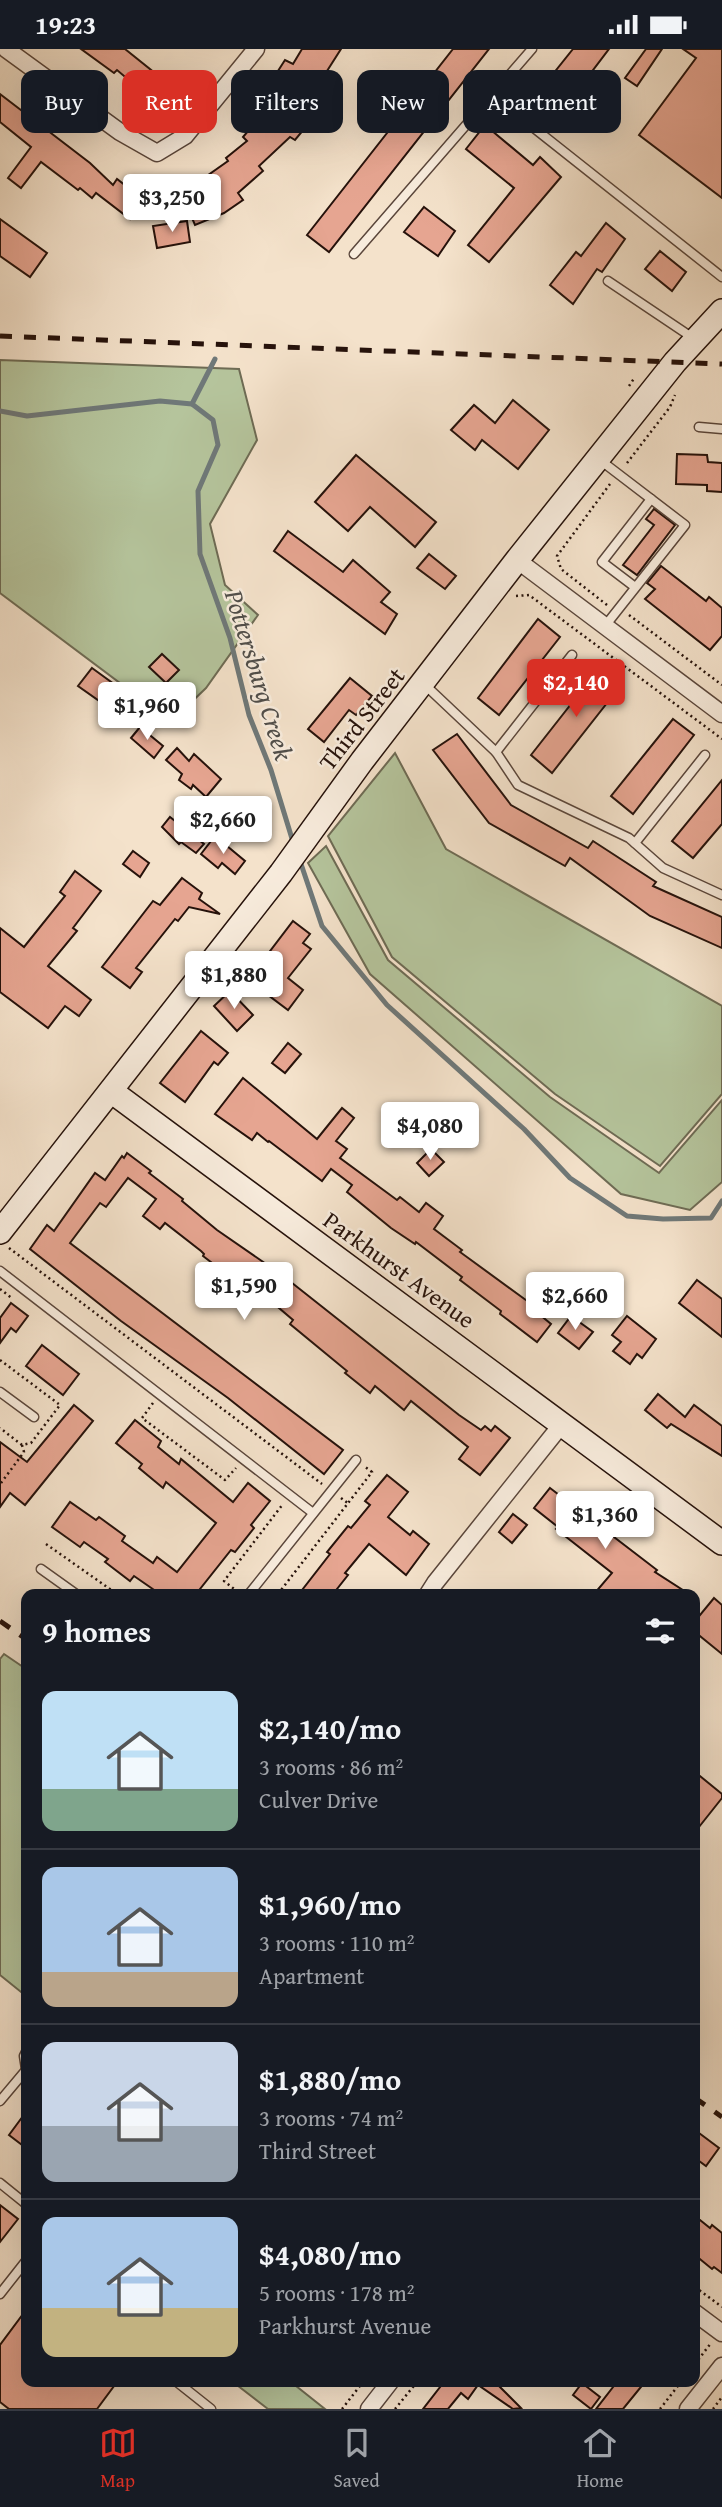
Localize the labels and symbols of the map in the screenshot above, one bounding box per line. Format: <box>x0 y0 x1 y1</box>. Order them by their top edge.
pin: $3,250 <box>115 174 229 234</box>
water label: Pottersburg Creek <box>215 584 304 765</box>
street label: Third Street <box>310 659 413 778</box>
pin: $2,140 <box>519 659 633 719</box>
pin: $1,960 <box>90 683 204 742</box>
pin: $2,660 <box>166 797 280 856</box>
pin: $1,880 <box>177 951 291 1011</box>
pin: $4,080 <box>373 1103 487 1162</box>
street label: Parkhurst Avenue <box>316 1203 482 1337</box>
pin: $1,590 <box>187 1263 301 1322</box>
pin: $2,660 <box>518 1273 632 1332</box>
pin: $1,360 <box>548 1491 662 1551</box>

